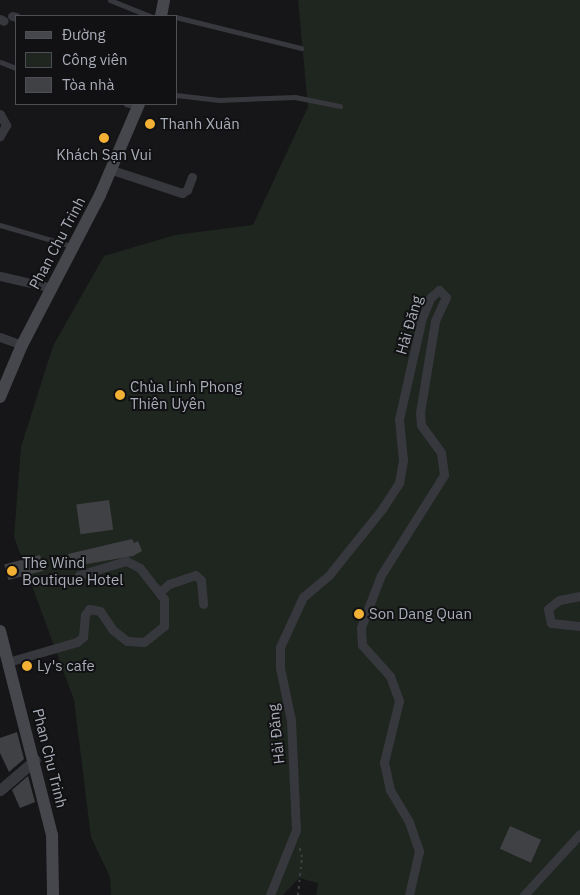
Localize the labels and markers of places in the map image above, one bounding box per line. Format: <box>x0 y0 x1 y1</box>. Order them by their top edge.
place label: Thanh Xuân <box>160 115 240 133</box>
marker: Thanh Xuân <box>144 118 156 130</box>
marker: Khách Sạn Vui <box>98 132 110 144</box>
place label: Khách Sạn Vui <box>56 146 152 164</box>
place label: Chùa Linh Phong Thiên Uyên <box>130 377 242 412</box>
marker: Chùa Linh Phong Thiên Uyên <box>114 389 126 401</box>
place label: The Wind Boutique Hotel <box>22 553 123 588</box>
marker: The Wind Boutique Hotel <box>6 565 18 577</box>
place label: Son Dang Quan <box>369 605 472 623</box>
marker: Son Dang Quan <box>353 608 365 620</box>
place label: Ly's cafe <box>37 657 95 675</box>
marker: Ly's cafe <box>21 660 33 672</box>

